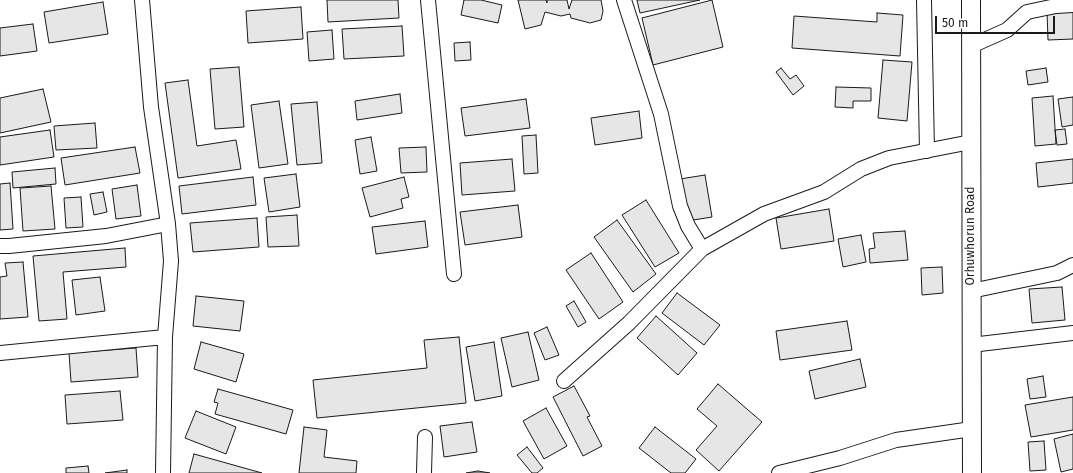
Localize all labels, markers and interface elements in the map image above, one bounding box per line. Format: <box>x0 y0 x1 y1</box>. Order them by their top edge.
scale bar <box>937 8 1057 34</box>
text: 50 m <box>942 16 968 30</box>
street label: Orhuwhorun Road <box>964 186 978 286</box>

